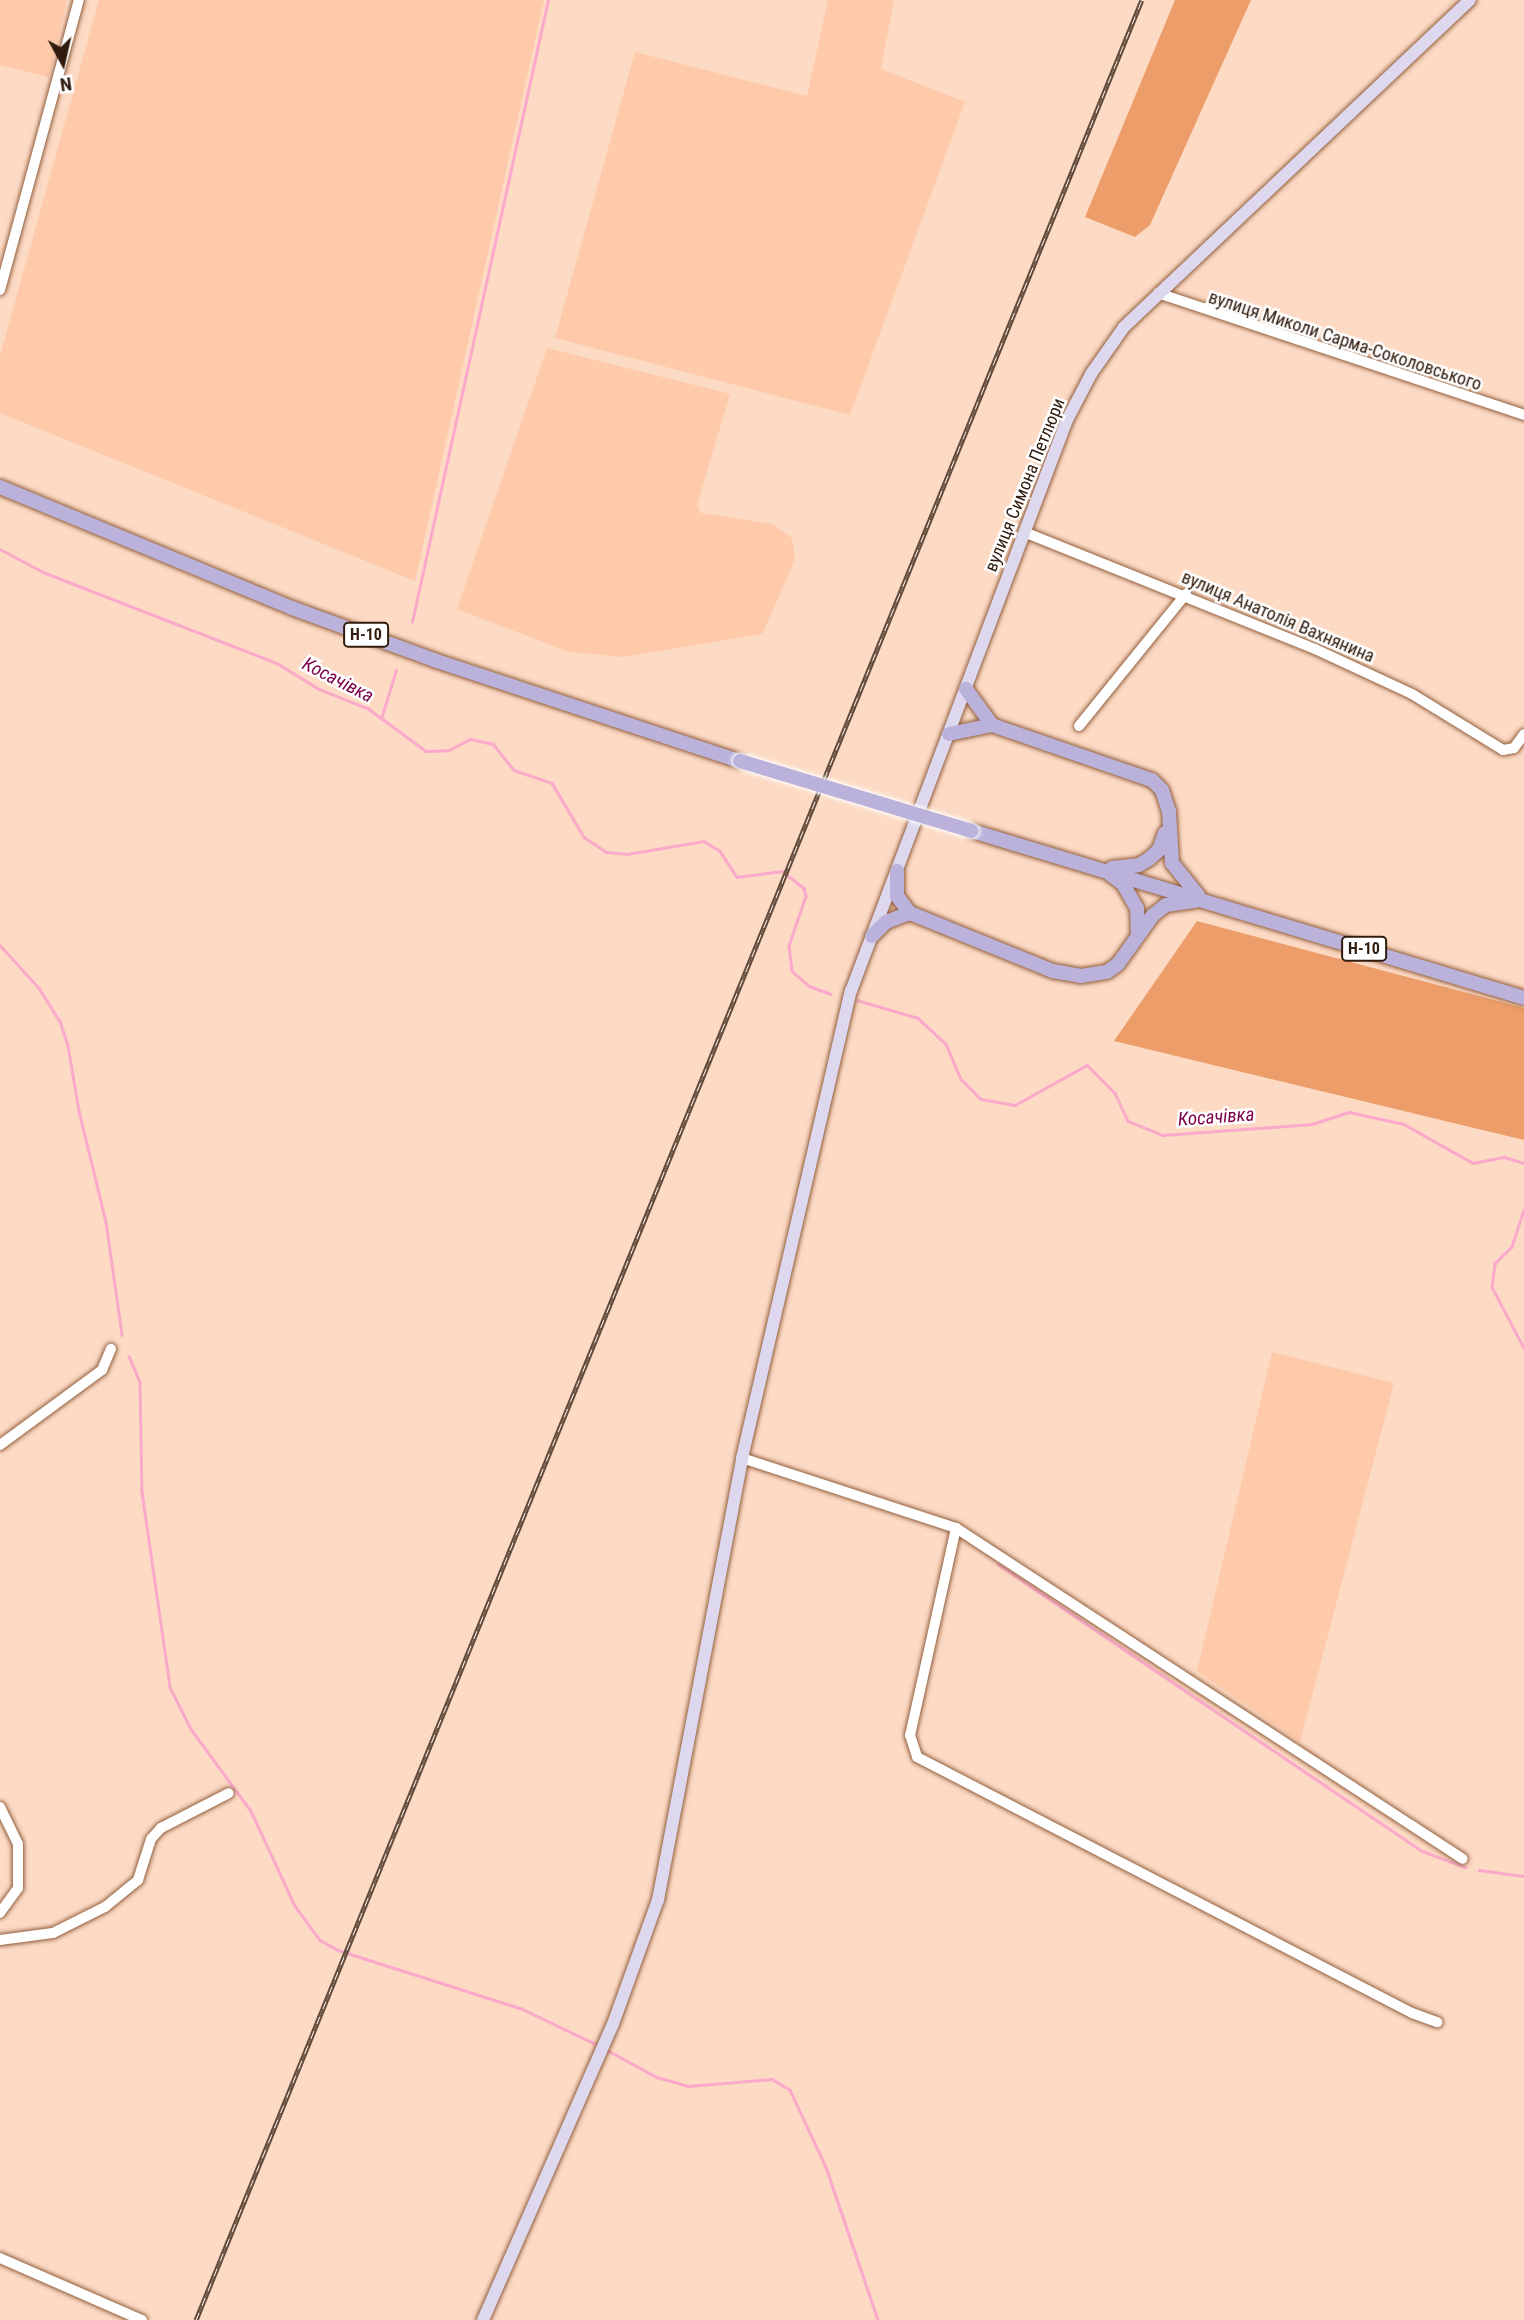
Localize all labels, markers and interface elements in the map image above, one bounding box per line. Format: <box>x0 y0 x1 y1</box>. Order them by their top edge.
north arrow <box>28 28 98 98</box>
text: N <box>59 72 73 96</box>
street label: вулиця Миколи Сарма-Соколовського <box>1206 287 1484 395</box>
street label: вулиця Симона Петлюри <box>980 395 1070 575</box>
street label: вулиця Анатолія Вахнянина <box>1178 567 1378 667</box>
road number: Н-10 <box>342 622 390 648</box>
water label: Косачівка <box>299 652 377 708</box>
road number: Н-10 <box>1340 937 1388 962</box>
water label: Косачівка <box>1177 1103 1255 1131</box>

